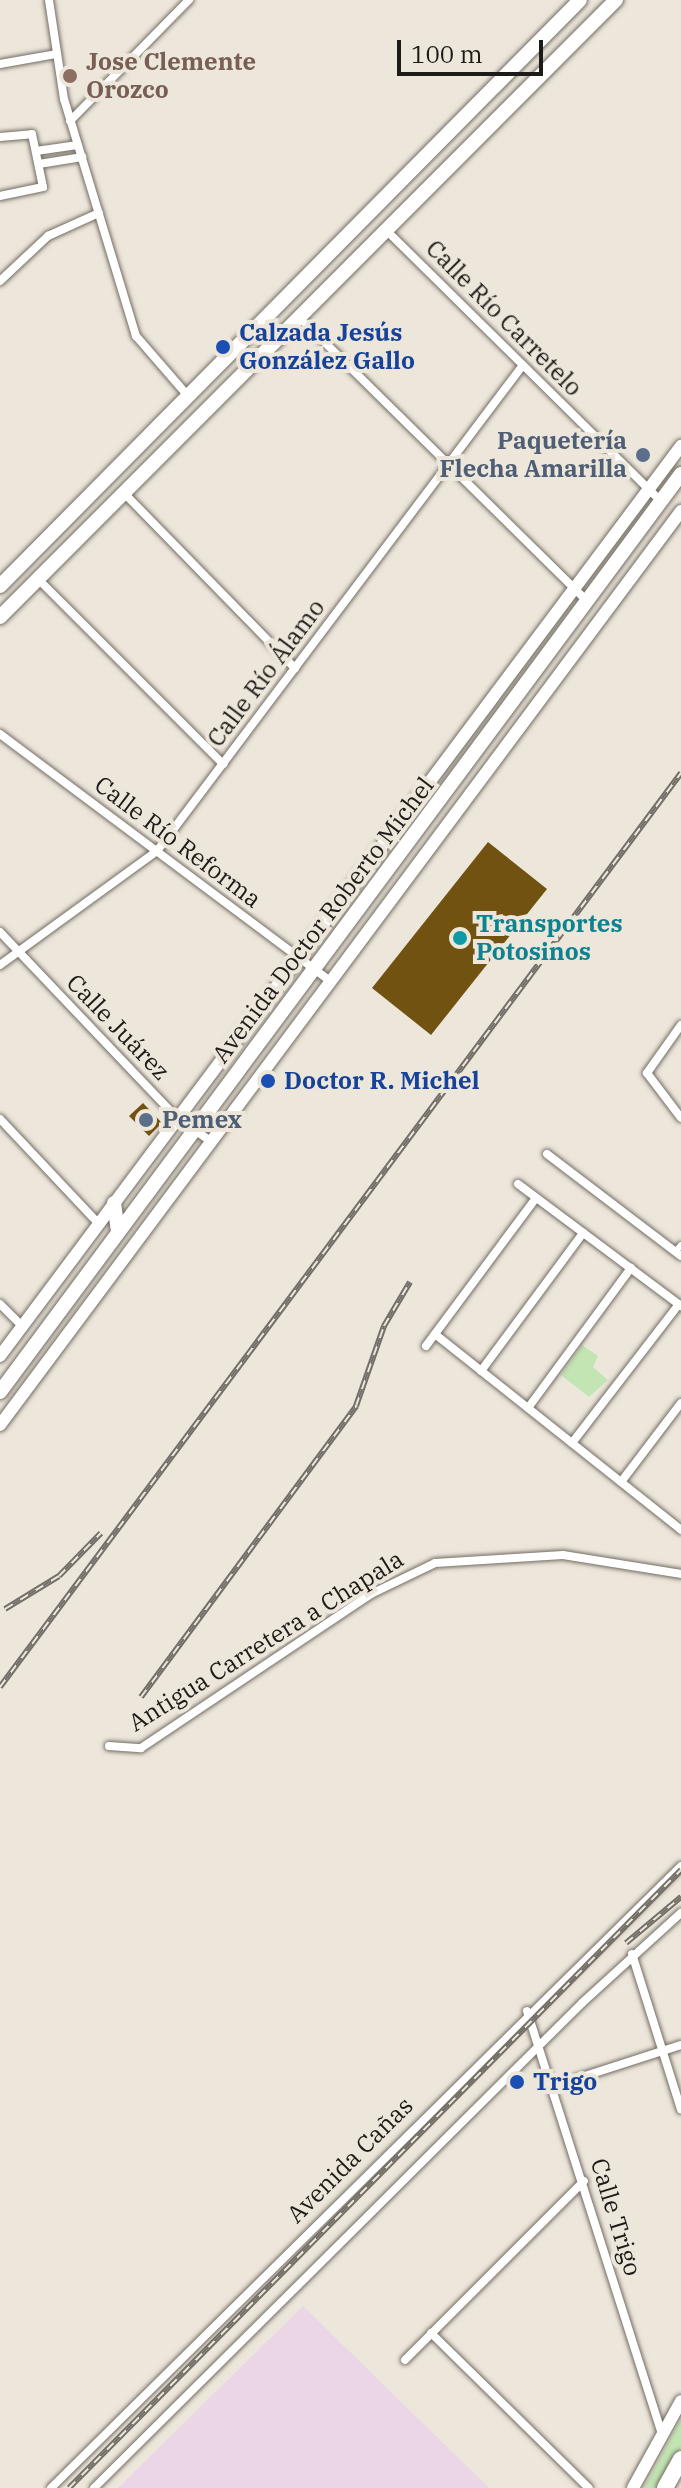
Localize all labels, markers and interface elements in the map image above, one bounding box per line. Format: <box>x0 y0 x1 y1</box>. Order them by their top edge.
scale bar <box>401 24 547 74</box>
text: 100 m <box>411 38 483 70</box>
place label: Jose Clemente Orozco <box>86 48 256 104</box>
marker: Jose Clemente Orozco <box>61 67 79 85</box>
street label: Calle Río Carretelo <box>420 234 588 402</box>
place label: Calzada Jesús González Gallo <box>239 319 415 375</box>
marker: Calzada Jesús González Gallo <box>214 338 232 356</box>
place label: Paquetería Flecha Amarilla <box>440 427 627 483</box>
marker: Paquetería Flecha Amarilla <box>634 446 652 464</box>
street label: Calle Río Álamo <box>201 594 331 752</box>
street label: Calle Río Reforma <box>89 770 267 914</box>
street label: Avenida Doctor Roberto Michel <box>206 772 440 1068</box>
place label: Transportes Potosinos <box>476 910 623 966</box>
marker: Transportes Potosinos <box>451 929 469 947</box>
street label: Calle Juárez <box>61 968 175 1086</box>
place label: Doctor R. Michel <box>284 1067 479 1095</box>
marker: Doctor R. Michel <box>259 1072 277 1090</box>
place label: Pemex <box>162 1106 242 1134</box>
marker: Pemex <box>137 1111 155 1129</box>
street label: Antigua Carretera a Chapala <box>123 1544 409 1738</box>
place label: Trigo <box>533 2068 597 2096</box>
marker: Trigo <box>508 2073 526 2091</box>
street label: Avenida Cañas <box>281 2091 419 2229</box>
street label: Calle Trigo <box>585 2155 647 2279</box>

